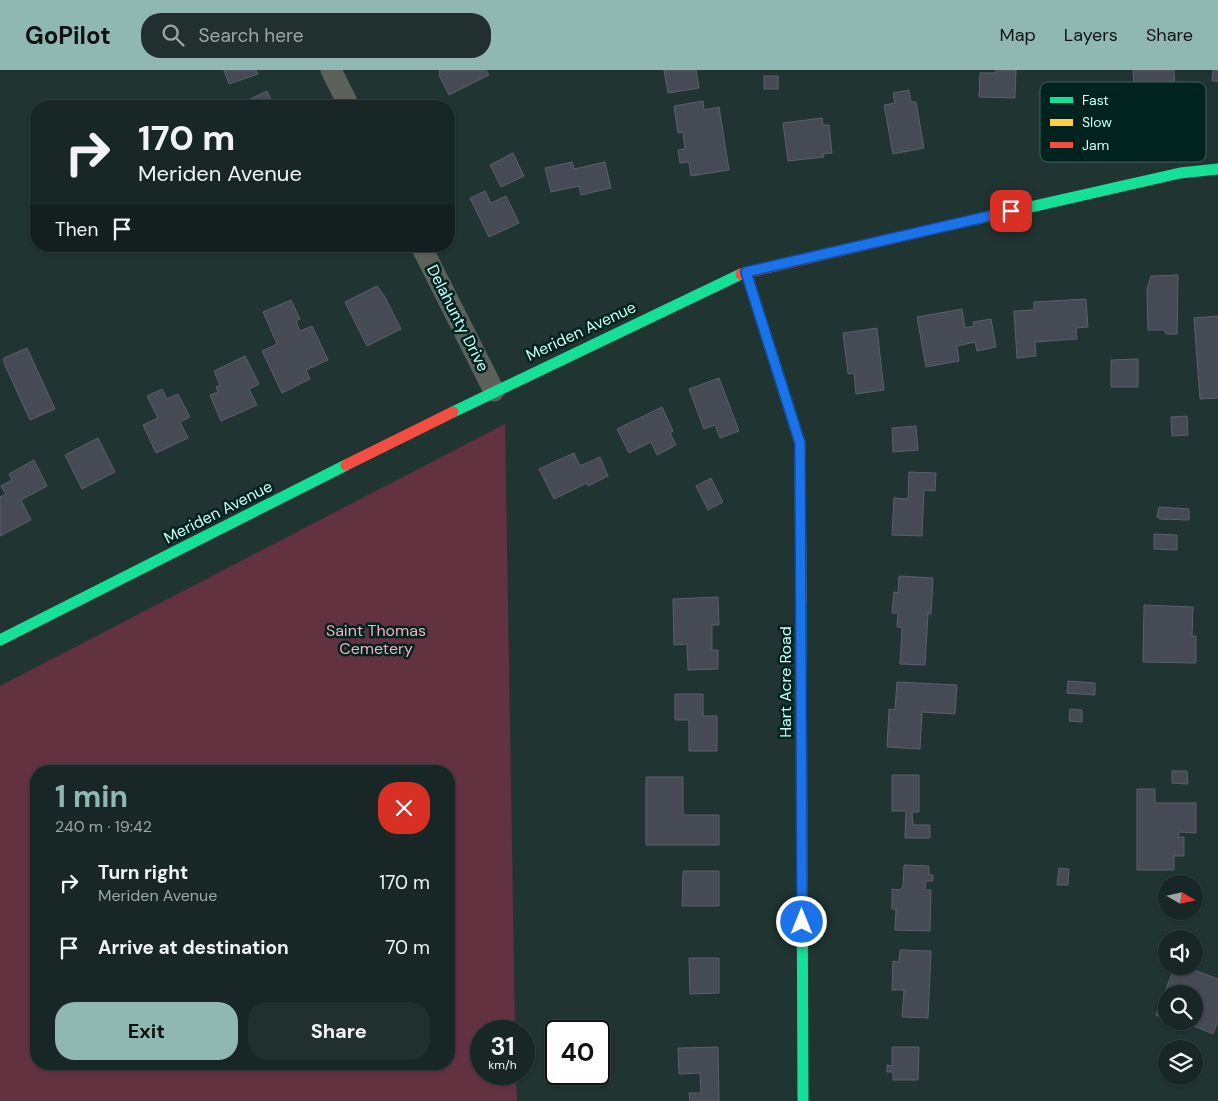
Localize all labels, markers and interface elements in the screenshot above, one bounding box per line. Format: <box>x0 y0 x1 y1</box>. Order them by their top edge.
search box <box>141 13 491 58</box>
text: GoPilot <box>25 20 111 51</box>
icon: search <box>159 21 187 49</box>
text: Search here <box>199 23 303 48</box>
text: Map <box>1000 23 1036 47</box>
text: Layers <box>1064 23 1118 47</box>
text: Share <box>1146 23 1193 47</box>
legend <box>1040 82 1206 162</box>
text: Fast <box>1082 91 1109 109</box>
text: Slow <box>1082 113 1112 131</box>
text: 170 m <box>138 115 235 161</box>
icon: right <box>55 120 120 185</box>
text: Jam <box>1082 136 1109 154</box>
text: Meriden Avenue <box>138 159 302 188</box>
pin <box>990 190 1032 232</box>
icon: arrive <box>997 197 1025 225</box>
icon: arrive <box>108 215 136 243</box>
text: Then <box>55 217 98 242</box>
street label: Delahunty Drive <box>422 261 494 375</box>
street label: Meriden Avenue <box>523 296 639 366</box>
street label: Meriden Avenue <box>160 476 276 548</box>
park label: Saint Thomas Cemetery <box>326 620 426 659</box>
street label: Hart Acre Road <box>775 626 796 738</box>
text: 1 min <box>55 777 128 816</box>
button: close <box>378 782 430 834</box>
text: 240 m · 19:42 <box>55 816 152 837</box>
text: Turn right <box>98 860 188 885</box>
icon: right <box>55 869 83 897</box>
text: 170 m <box>379 870 430 895</box>
north arrow <box>1158 875 1202 920</box>
map controls <box>1158 875 1203 1085</box>
text: Meriden Avenue <box>98 885 217 906</box>
position arrow <box>775 895 827 947</box>
button: sound <box>1158 930 1203 975</box>
icon: arrive <box>55 934 83 962</box>
text: Arrive at destination <box>98 935 289 960</box>
text: 70 m <box>385 935 430 960</box>
button: search <box>1158 985 1203 1030</box>
button: Exit <box>55 1002 238 1060</box>
button: Share <box>248 1002 430 1060</box>
speed limit sign: 40 <box>545 1020 610 1085</box>
text: 31 <box>490 1030 514 1063</box>
button: layers <box>1158 1040 1203 1085</box>
text: km/h <box>488 1057 517 1073</box>

